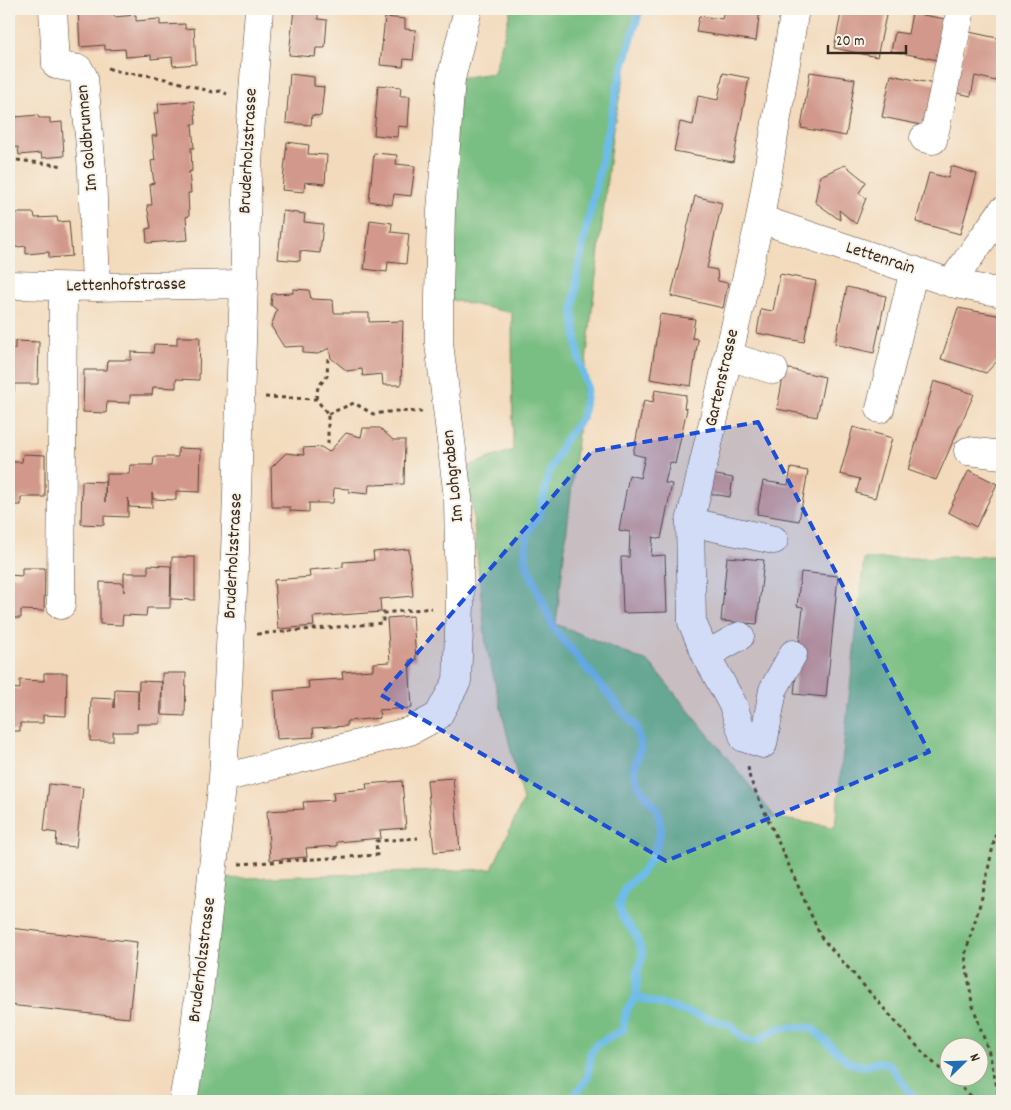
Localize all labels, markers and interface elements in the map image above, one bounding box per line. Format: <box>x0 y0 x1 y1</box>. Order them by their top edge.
scale bar <box>828 22 906 54</box>
text: 20 m <box>836 31 864 53</box>
street label: Im Goldbrunnen <box>71 84 105 192</box>
street label: Bruderholzstrasse <box>233 87 265 214</box>
street label: Lettenrain <box>842 236 918 282</box>
street label: Lettenhofstrasse <box>66 272 186 300</box>
street label: Gartenstrasse <box>700 327 746 429</box>
street label: Im Lohgraben <box>437 429 471 523</box>
street label: Bruderholzstrasse <box>218 492 250 619</box>
street label: Bruderholzstrasse <box>183 896 223 1024</box>
north arrow <box>938 1038 988 1088</box>
text: N <box>964 1051 985 1065</box>

